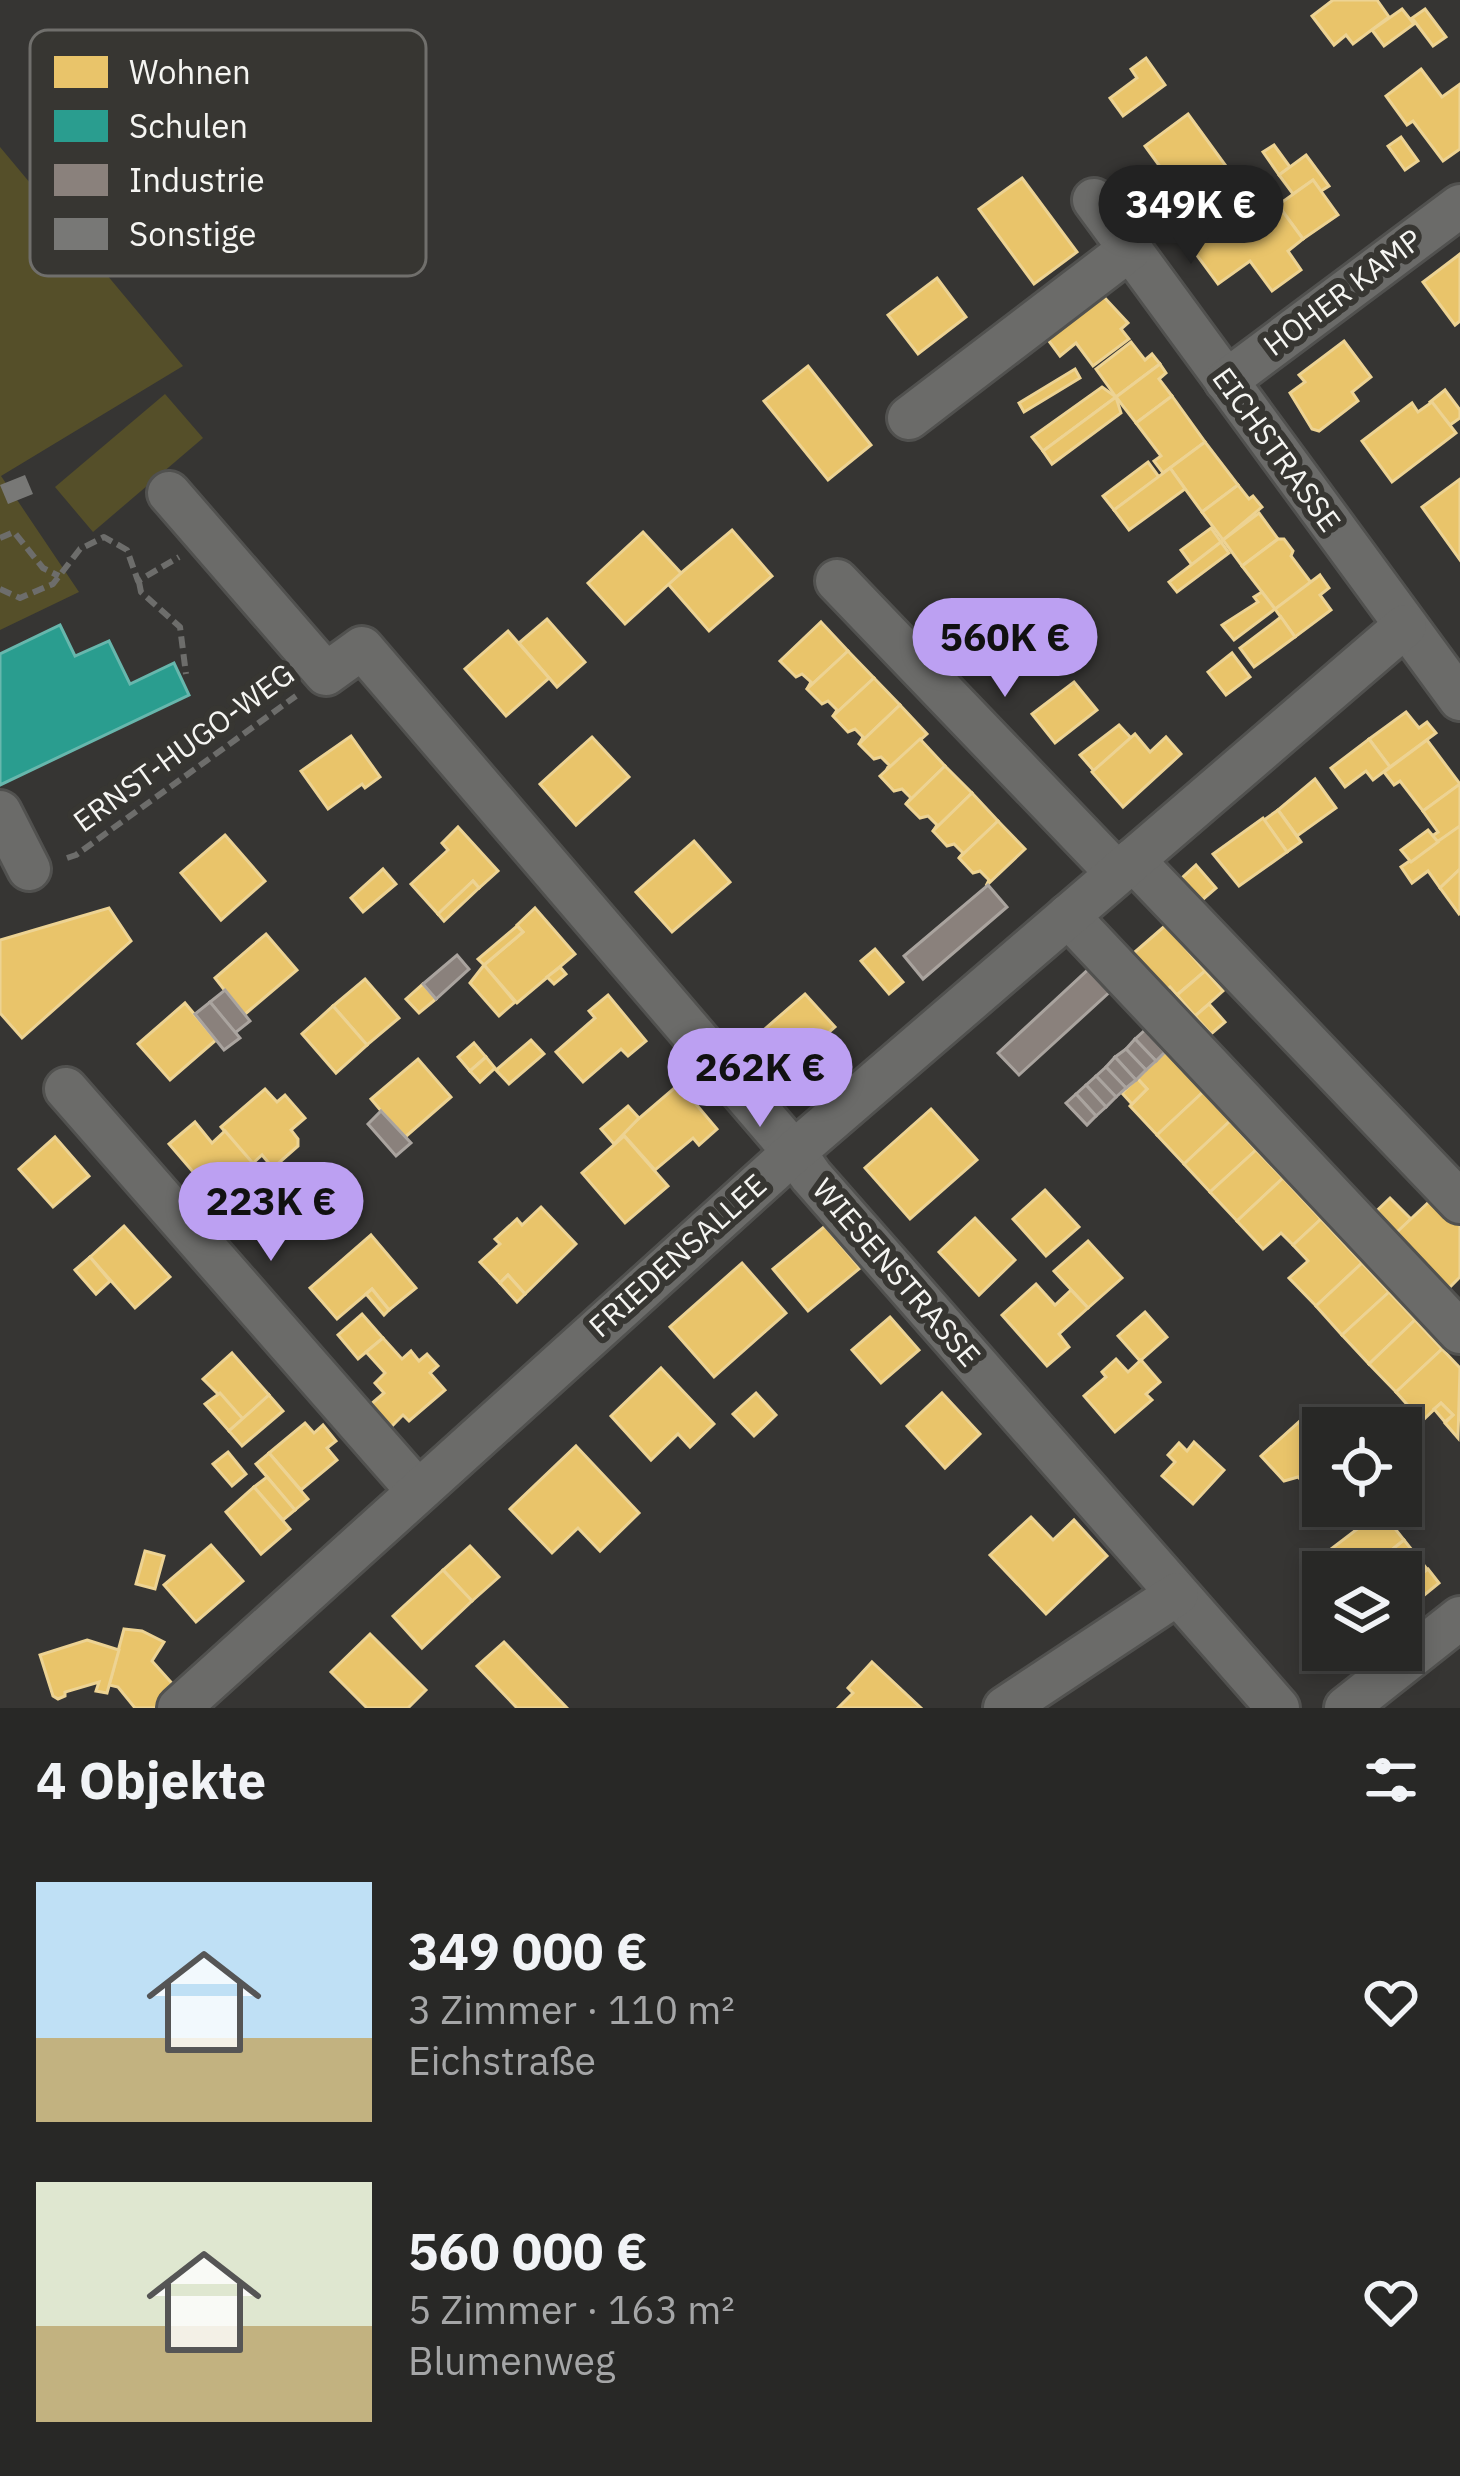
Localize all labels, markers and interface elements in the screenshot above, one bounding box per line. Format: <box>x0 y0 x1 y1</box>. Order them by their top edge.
legend <box>30 30 426 276</box>
text: Wohnen <box>129 50 251 93</box>
text: Schulen <box>129 104 248 147</box>
text: Industrie <box>129 158 265 201</box>
pin: 349K € <box>1093 165 1289 267</box>
text: 349K € <box>1125 178 1257 229</box>
text: Sonstige <box>129 212 256 255</box>
street label: HOHER KAMP <box>1255 220 1429 364</box>
street label: EICHSTRASSE <box>1204 359 1350 539</box>
pin: 560K € <box>907 598 1103 700</box>
text: 560K € <box>939 611 1071 662</box>
street label: ERNST-HUGO-WEG <box>65 654 301 840</box>
pin: 262K € <box>662 1028 858 1130</box>
text: 262K € <box>694 1041 826 1092</box>
pin: 223K € <box>173 1162 369 1264</box>
street label: FRIEDENSALLEE <box>580 1165 774 1345</box>
street label: WIESENSTRASSE <box>805 1170 990 1374</box>
text: 223K € <box>205 1175 337 1226</box>
map controls <box>1302 1407 1422 1671</box>
button: locate <box>1302 1407 1422 1527</box>
button: layers <box>1302 1551 1422 1671</box>
text: 4 Objekte <box>36 1747 266 1813</box>
icon: filters <box>1358 1747 1424 1813</box>
text: 349 000 € <box>408 1918 648 1984</box>
icon: home <box>132 1930 276 2074</box>
icon: heart <box>1358 1969 1424 2035</box>
text: 3 Zimmer · 110 m² <box>408 1984 735 2035</box>
text: Eichstraße <box>408 2035 596 2086</box>
text: 560 000 € <box>408 2218 648 2284</box>
icon: home <box>132 2230 276 2374</box>
icon: heart <box>1358 2269 1424 2335</box>
text: 5 Zimmer · 163 m² <box>408 2284 735 2335</box>
text: Blumenweg <box>408 2335 615 2386</box>

